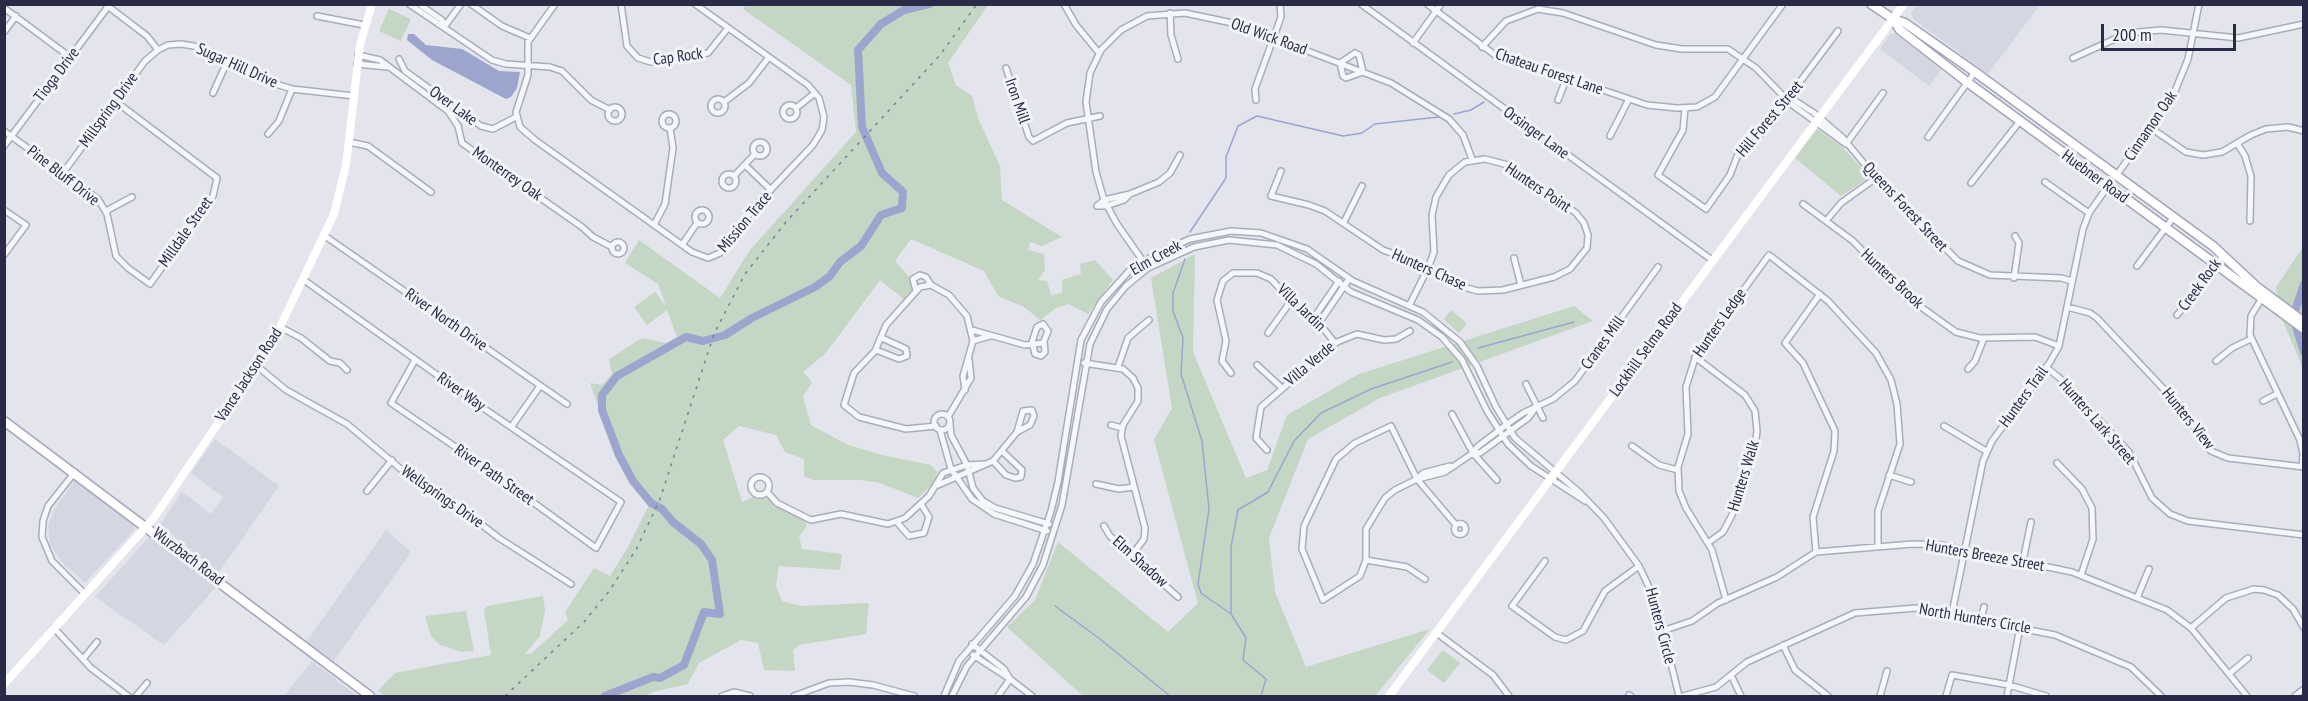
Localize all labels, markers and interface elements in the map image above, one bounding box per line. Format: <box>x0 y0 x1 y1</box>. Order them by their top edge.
scale bar <box>2104 12 2239 50</box>
street label: Old Wick Road <box>1228 14 1310 60</box>
text: 200 m <box>2112 23 2152 46</box>
street label: Sugar Hill Drive <box>193 40 281 92</box>
street label: Tioga Drive <box>30 44 84 106</box>
street label: Cap Rock <box>652 44 704 70</box>
street label: Chateau Forest Lane <box>1493 45 1605 99</box>
street label: Millspring Drive <box>75 69 143 151</box>
street label: Iron Mill <box>1000 76 1034 126</box>
street label: Hill Forest Street <box>1733 77 1807 161</box>
street label: Over Lake <box>425 82 481 130</box>
street label: Cinnamon Oak <box>2121 87 2181 165</box>
street label: Orsinger Lane <box>1499 103 1573 163</box>
street label: Pine Bluff Drive <box>23 142 103 210</box>
street label: Monterrey Oak <box>468 143 546 205</box>
street label: Huebner Road <box>2058 146 2132 208</box>
street label: Queens Forest Street <box>1859 158 1951 256</box>
street label: Hunters Point <box>1501 159 1575 217</box>
street label: Mission Trace <box>714 188 776 256</box>
street label: Milldale Street <box>155 193 217 271</box>
street label: Elm Creek <box>1127 236 1185 280</box>
street label: Hunters Chase <box>1389 245 1469 295</box>
street label: Hunters Brook <box>1857 245 1927 313</box>
street label: Creek Rock <box>2175 255 2225 315</box>
street label: Villa Jardin <box>1273 280 1329 336</box>
street label: River North Drive <box>401 285 491 355</box>
street label: Hunters Ledge <box>1689 285 1751 361</box>
street label: Lockhill Selma Road <box>1606 300 1686 400</box>
street label: Cranes Mill <box>1577 312 1629 374</box>
street label: Vance Jackson Road <box>212 325 286 425</box>
street label: Villa Verde <box>1281 338 1339 390</box>
street label: Hunters Trail <box>1996 363 2052 431</box>
street label: River Way <box>433 369 489 415</box>
street label: Hunters Lark Street <box>2055 376 2139 468</box>
street label: Hunters View <box>2157 384 2219 454</box>
street label: Hunters Walk <box>1724 438 1764 514</box>
street label: River Path Street <box>450 440 538 510</box>
street label: Wellsprings Drive <box>397 462 487 532</box>
street label: Wurzbach Road <box>149 524 227 590</box>
street label: Elm Shadow <box>1108 532 1172 592</box>
street label: Hunters Breeze Street <box>1924 536 2046 576</box>
street label: Hunters Circle <box>1641 586 1679 666</box>
street label: North Hunters Circle <box>1918 600 2032 638</box>

